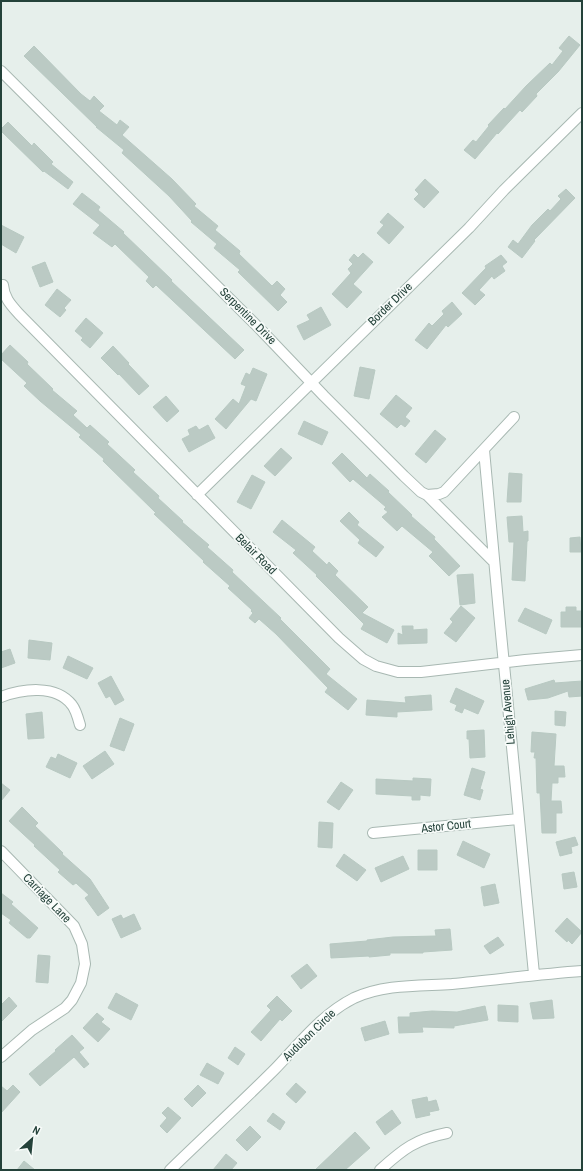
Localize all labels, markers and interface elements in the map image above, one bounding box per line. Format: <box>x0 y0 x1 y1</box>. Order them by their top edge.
street label: Border Drive <box>364 279 416 329</box>
street label: Serpentine Drive <box>216 284 280 348</box>
street label: Belair Road <box>232 530 280 578</box>
street label: Lehigh Avenue <box>497 679 519 745</box>
street label: Astor Court <box>419 815 472 837</box>
street label: Carriage Lane <box>19 870 75 926</box>
street label: Audubon Circle <box>278 1006 339 1065</box>
north arrow <box>12 1119 52 1159</box>
text: N <box>30 1122 43 1138</box>

